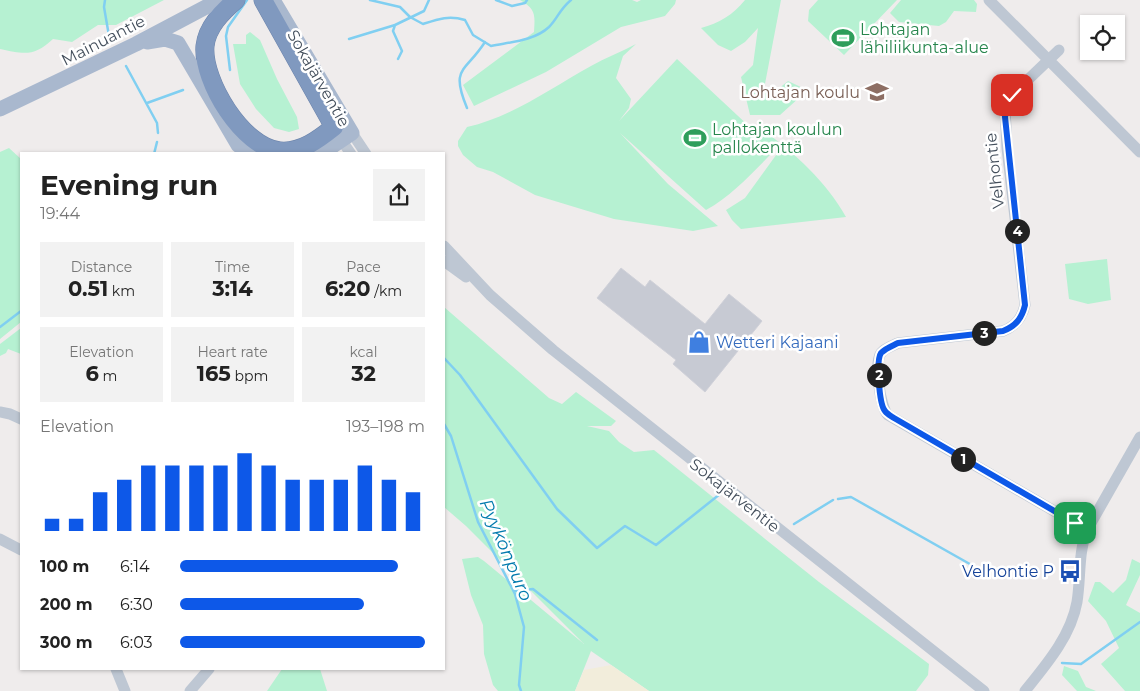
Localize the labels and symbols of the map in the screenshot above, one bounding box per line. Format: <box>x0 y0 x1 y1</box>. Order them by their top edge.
street label: Mainuantie <box>58 11 148 70</box>
place label: Lohtajan lähiliikunta-alue <box>860 20 989 57</box>
sports icon: Lohtajan lähiliikunta-alue <box>830 25 856 51</box>
street label: Sokajärventie <box>283 26 354 130</box>
pin <box>991 74 1033 116</box>
school or university icon: Lohtajan koulu <box>864 79 890 105</box>
place label: Lohtajan koulu <box>740 83 860 102</box>
place label: Lohtajan koulun pallokenttä <box>712 120 842 157</box>
sports icon: Lohtajan koulun pallokenttä <box>682 125 708 151</box>
street label: Velhontie <box>981 132 1008 210</box>
pin: 4 <box>1004 218 1030 244</box>
pin: 3 <box>972 320 996 346</box>
shop icon: Wetteri Kajaani <box>686 329 712 355</box>
place label: Wetteri Kajaani <box>716 333 838 352</box>
pin: 2 <box>866 362 892 388</box>
pin: 1 <box>950 446 976 472</box>
street label: Sokajärventie <box>686 454 783 536</box>
water label: Pyykönpuro <box>475 496 537 604</box>
pin <box>1054 502 1096 544</box>
bus stop icon: Velhontie P <box>1057 558 1083 584</box>
place label: Velhontie P <box>962 562 1054 581</box>

